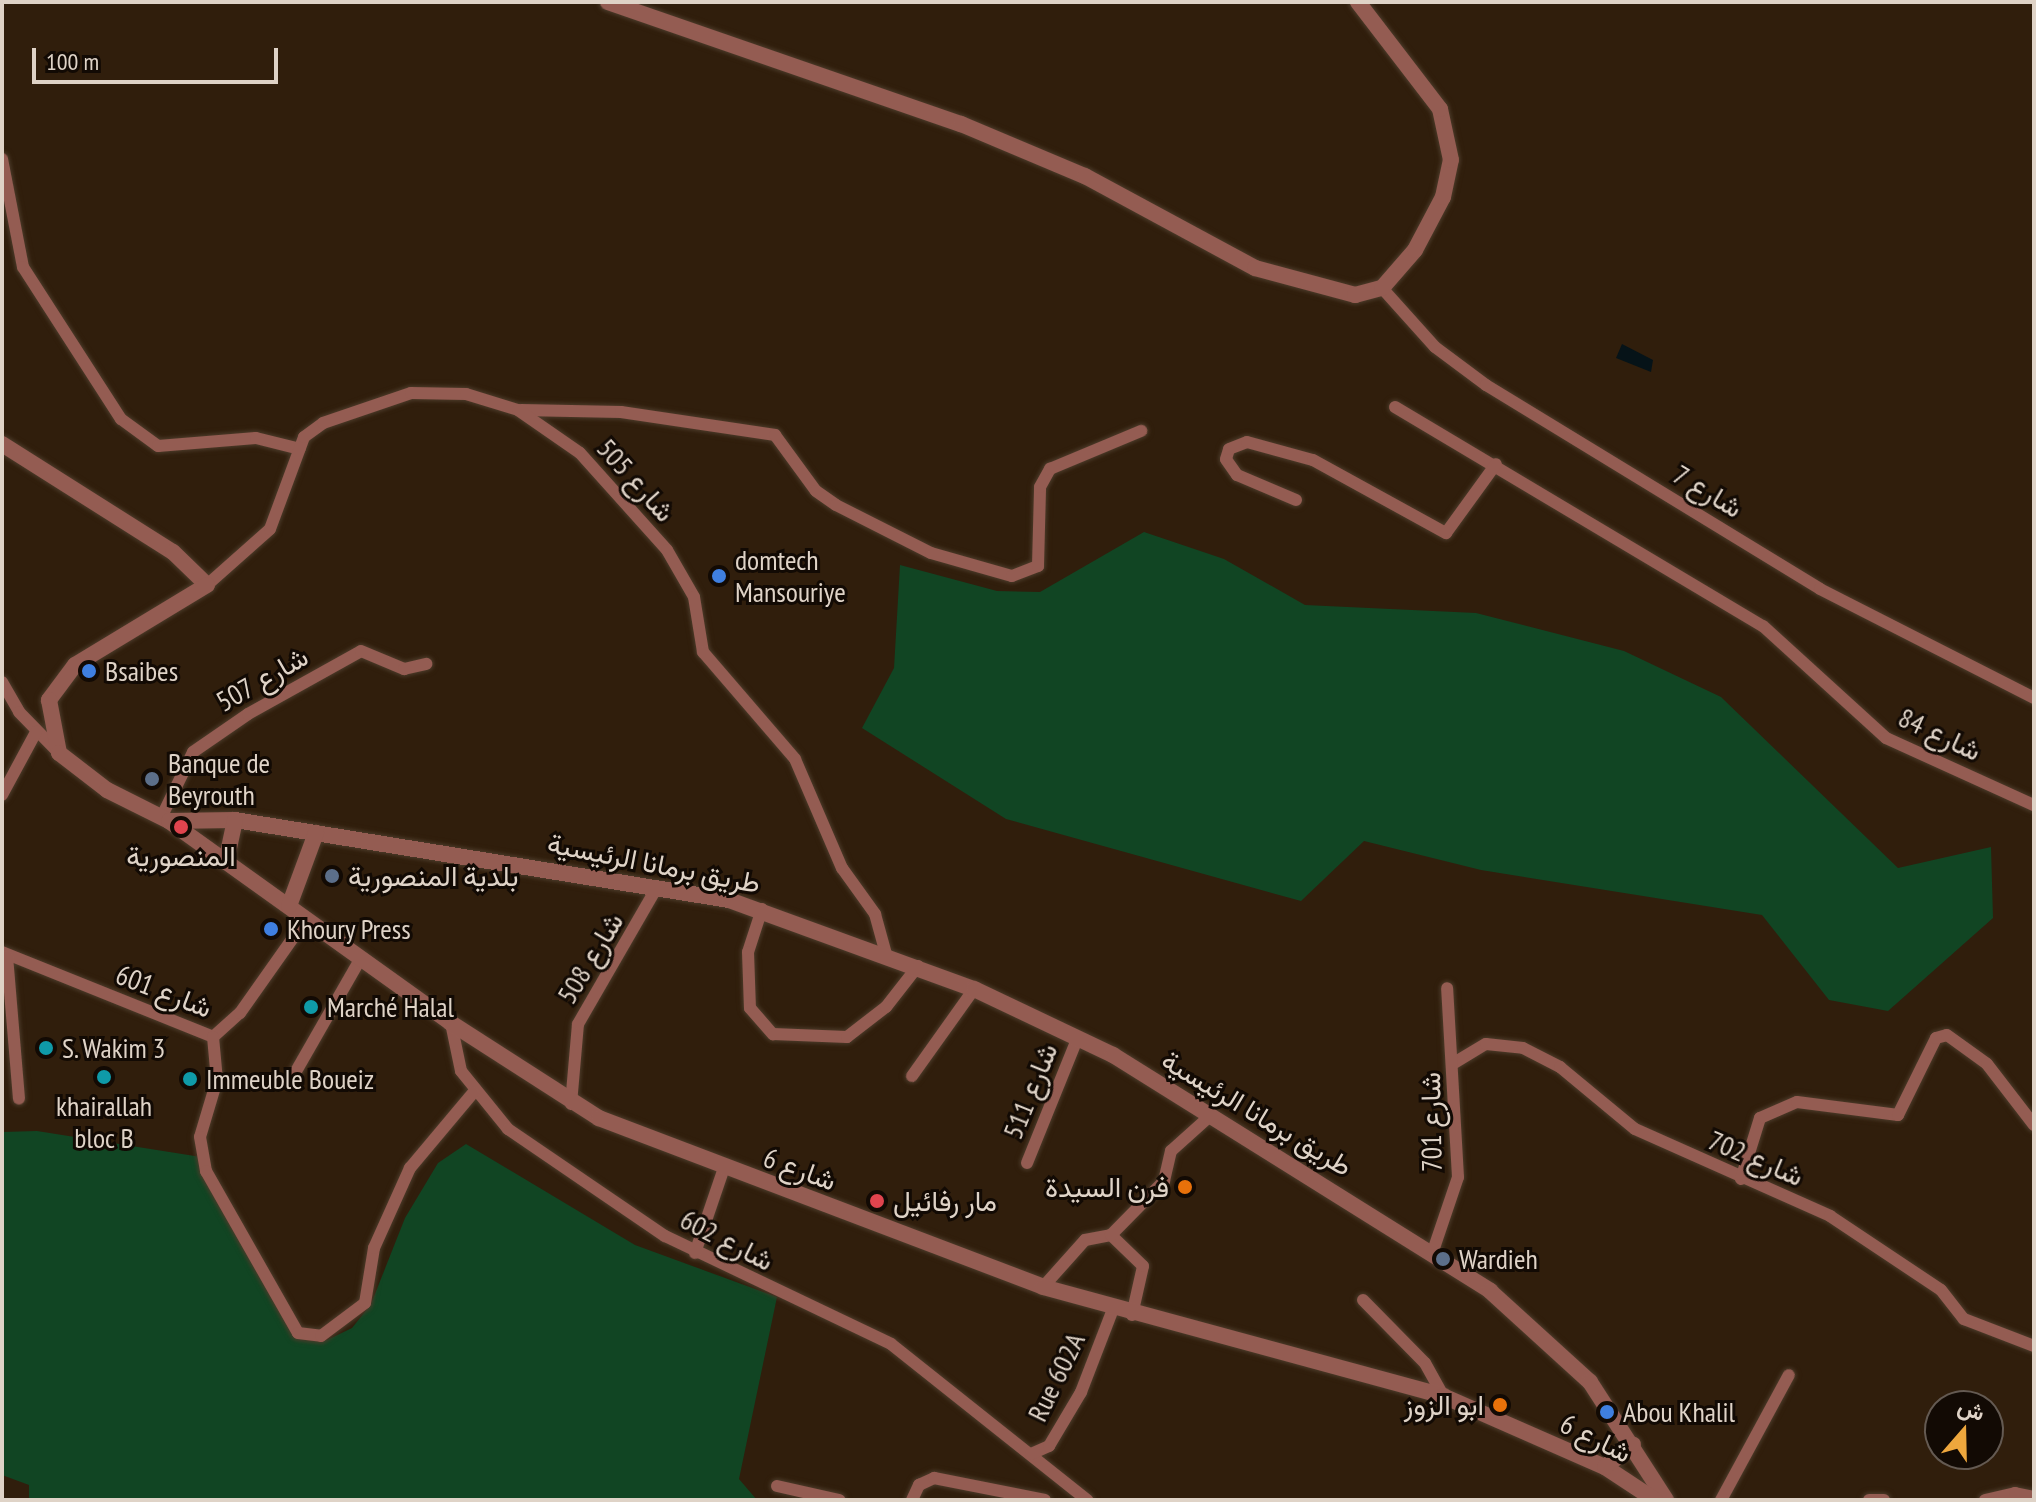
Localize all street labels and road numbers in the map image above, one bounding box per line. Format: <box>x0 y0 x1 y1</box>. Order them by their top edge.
street label: شارع 505 <box>590 432 682 528</box>
street label: شارع 7 <box>1667 457 1749 525</box>
street label: شارع 507 <box>210 639 314 719</box>
street label: شارع 84 <box>1893 700 1987 768</box>
street label: طريق برمانا الرئيسية <box>545 826 763 900</box>
street label: شارع 508 <box>550 906 630 1010</box>
street label: شارع 601 <box>111 957 217 1025</box>
street label: شارع 511 <box>996 1038 1064 1144</box>
street label: طريق برمانا الرئيسية <box>1156 1043 1358 1183</box>
street label: شارع 701 <box>1413 1072 1449 1172</box>
street label: شارع 702 <box>1703 1123 1809 1193</box>
street label: شارع 6 <box>759 1140 841 1198</box>
street label: شارع 602 <box>675 1202 779 1278</box>
street label: Rue 602A <box>1020 1327 1092 1427</box>
street label: شارع 6 <box>1555 1406 1637 1470</box>

